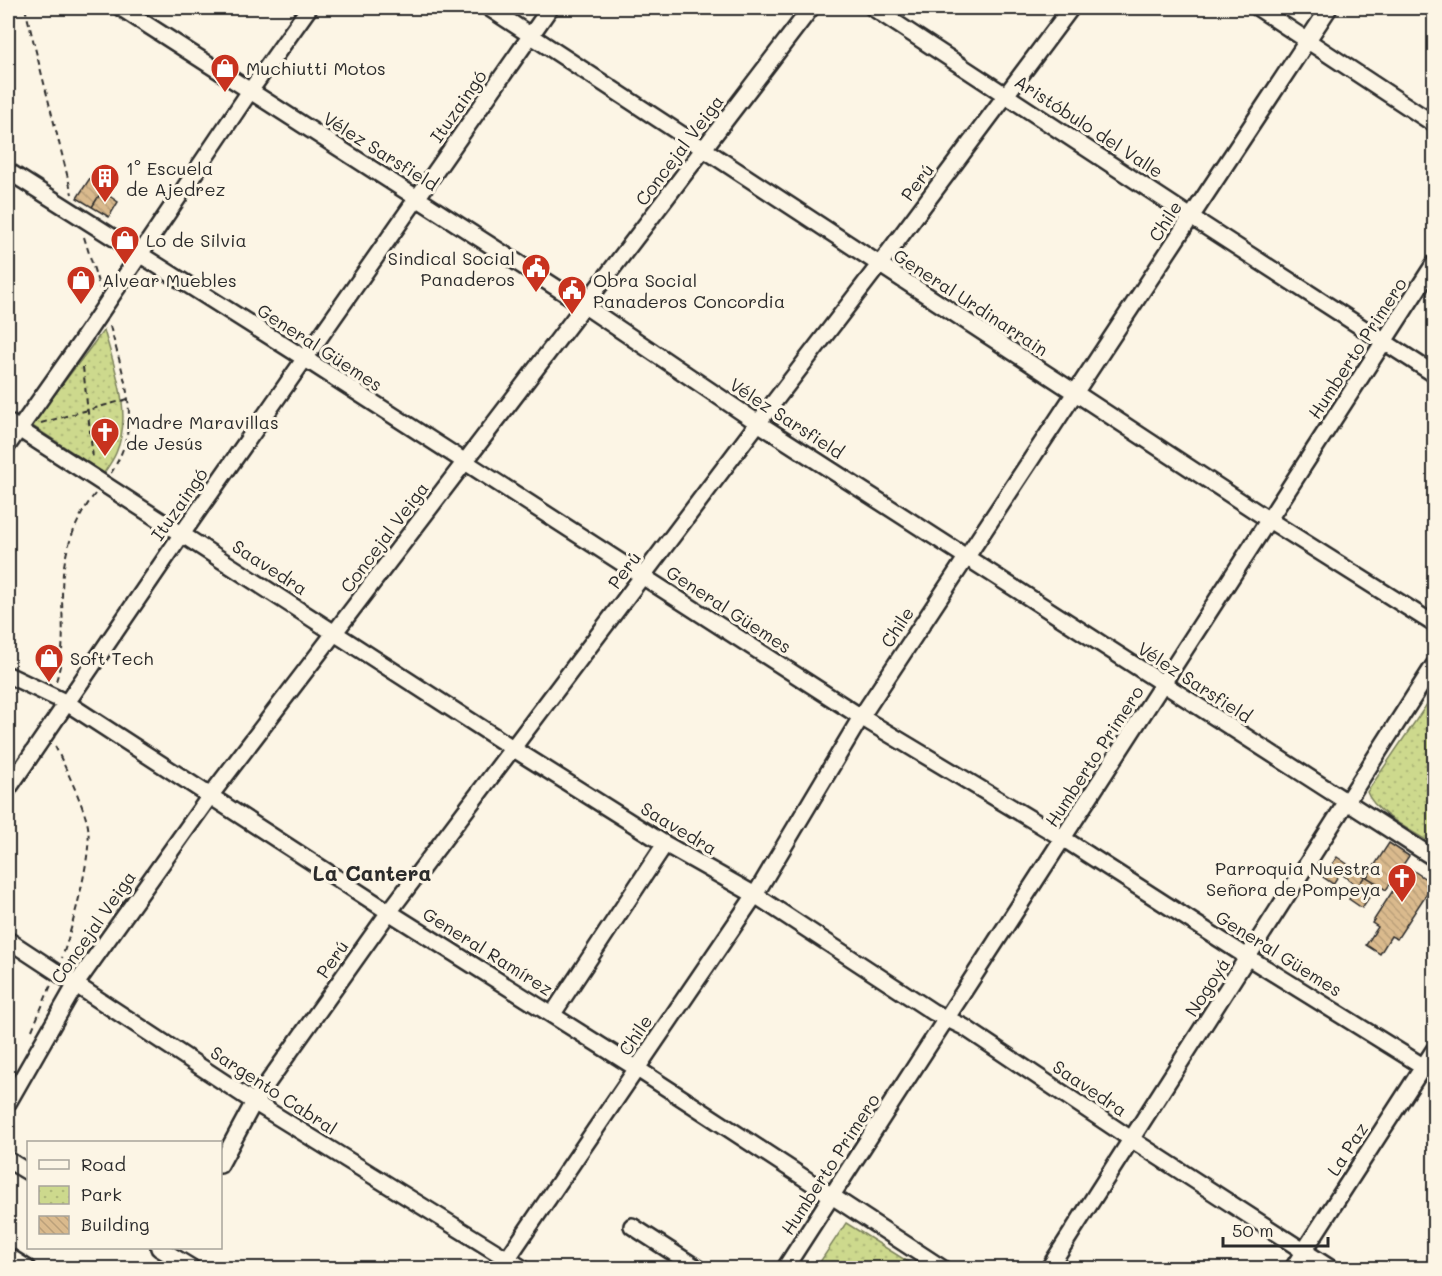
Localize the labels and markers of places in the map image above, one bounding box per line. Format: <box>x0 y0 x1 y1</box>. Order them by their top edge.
shop icon: Muchiutti Motos <box>209 52 241 94</box>
place label: Muchiutti Motos <box>246 56 386 80</box>
place label: 1° Escuela de Ajedrez <box>126 156 226 201</box>
building icon: 1° Escuela de Ajedrez <box>89 162 121 204</box>
shop icon: Lo de Silvia <box>109 224 141 266</box>
place label: Lo de Silvia <box>146 228 247 252</box>
place label: Sindical Social Panaderos <box>388 246 515 291</box>
public building icon: Sindical Social Panaderos <box>520 252 552 294</box>
shop icon: Alvear Muebles <box>65 264 97 306</box>
place label: Alvear Muebles <box>102 268 237 292</box>
place label: Obra Social Panaderos Concordia <box>593 268 785 313</box>
public building icon: Obra Social Panaderos Concordia <box>556 274 588 316</box>
place label: Madre Maravillas de Jesús <box>126 410 279 455</box>
church icon: Madre Maravillas de Jesús <box>89 416 121 458</box>
shop icon: Soft Tech <box>33 642 65 684</box>
place label: Soft Tech <box>70 646 153 670</box>
place label: Parroquia Nuestra Señora de Pompeya <box>1206 856 1381 901</box>
church icon: Parroquia Nuestra Señora de Pompeya <box>1386 862 1418 904</box>

